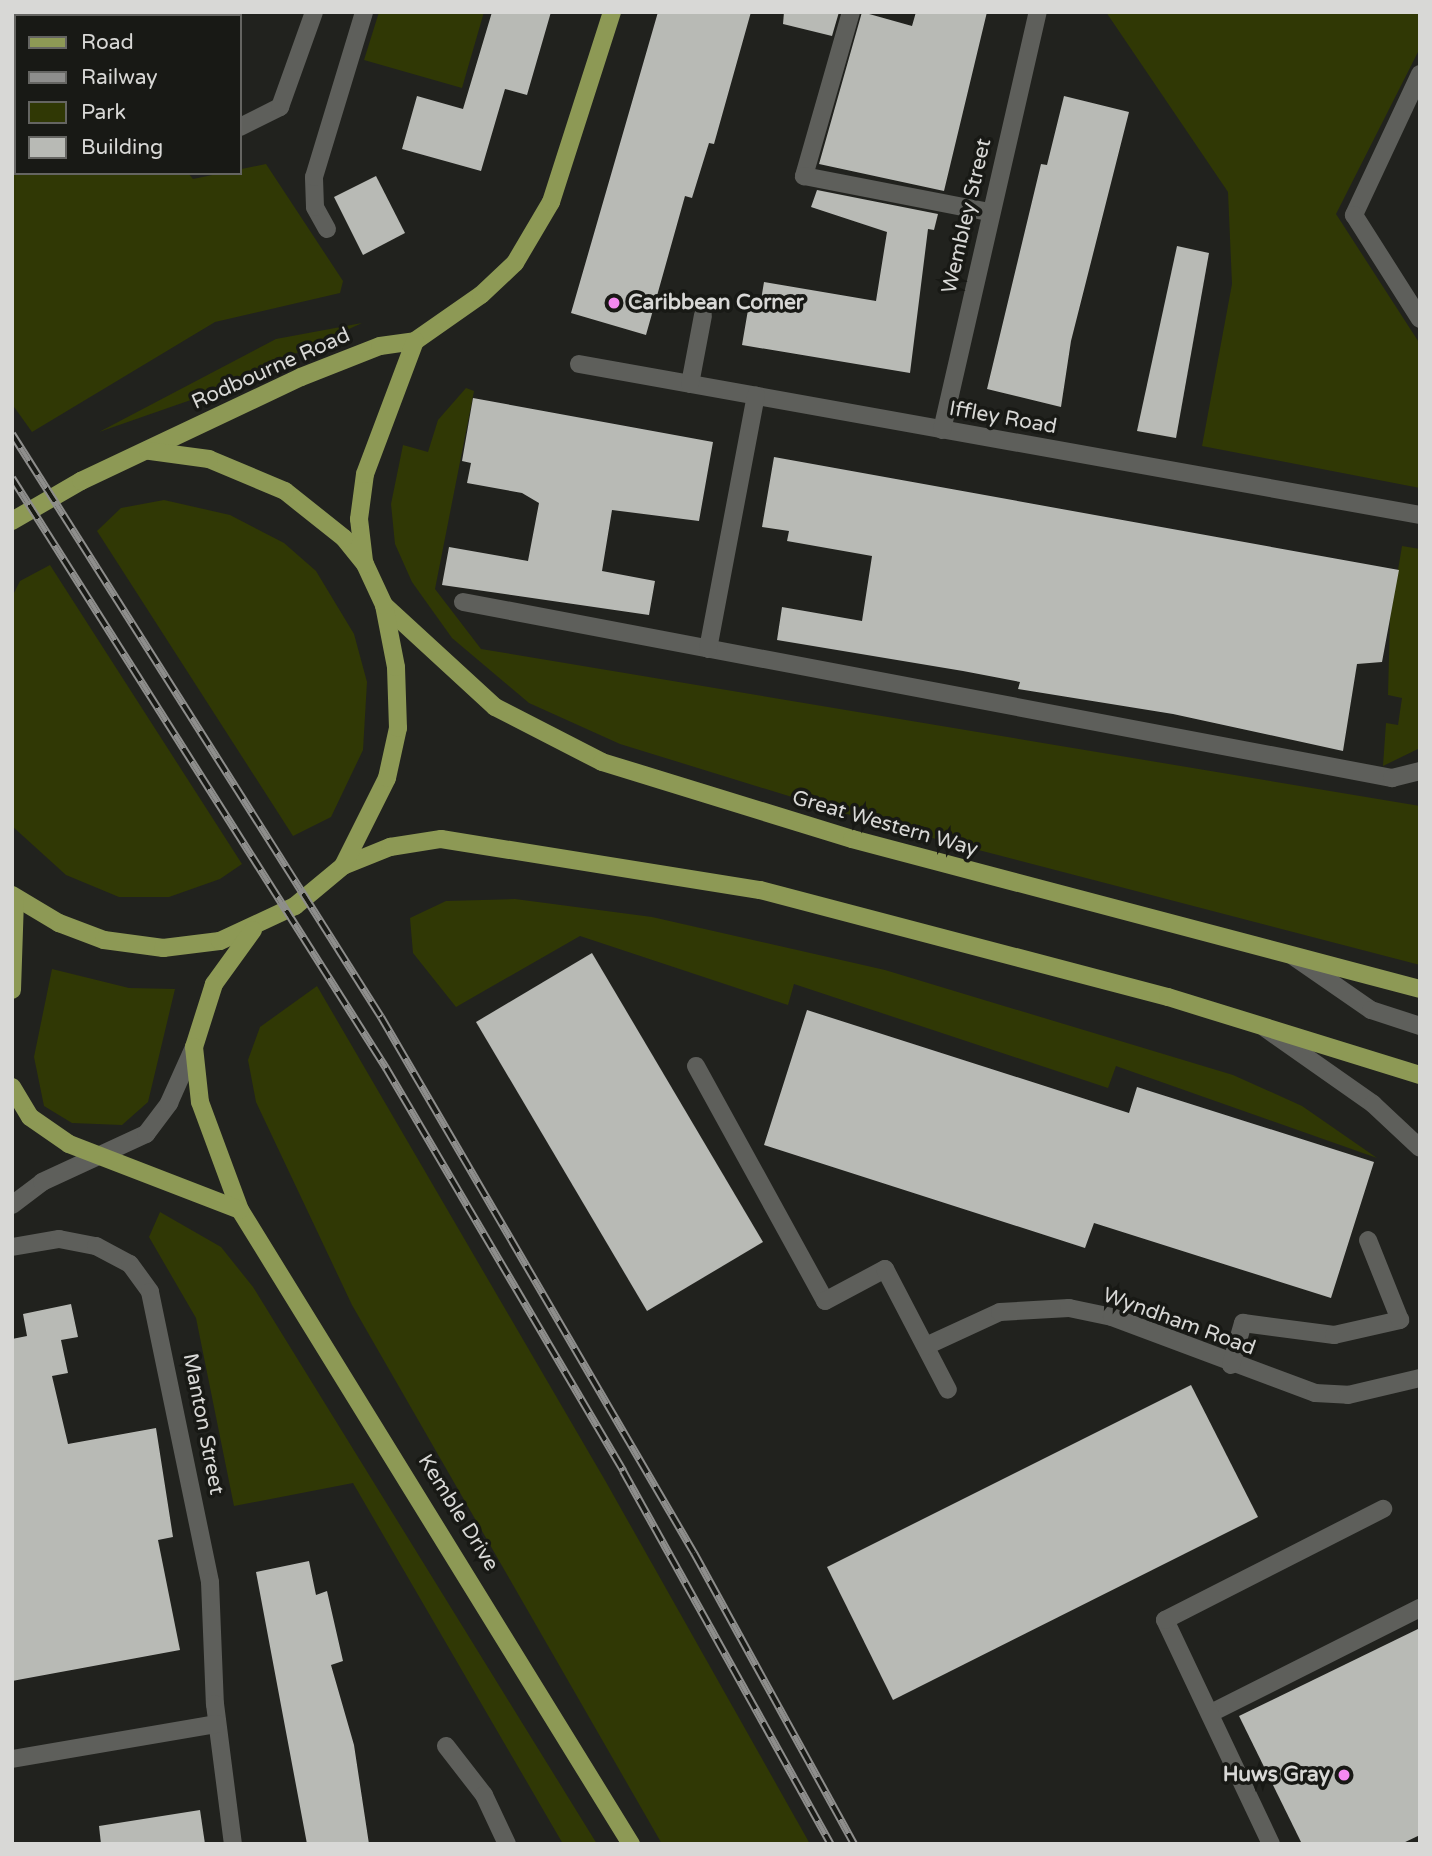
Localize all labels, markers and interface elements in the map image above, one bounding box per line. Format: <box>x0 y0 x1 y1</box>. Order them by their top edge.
legend <box>14 14 242 175</box>
text: Road <box>81 30 134 55</box>
text: Railway <box>81 65 158 90</box>
text: Park <box>81 100 126 125</box>
text: Building <box>81 135 163 160</box>
street label: Wembley Street <box>937 136 997 296</box>
place label: Caribbean Corner <box>628 290 804 316</box>
marker: Caribbean Corner <box>606 295 622 311</box>
street label: Rodbourne Road <box>188 323 354 415</box>
street label: Iffley Road <box>947 396 1059 440</box>
street label: Great Western Way <box>789 785 981 863</box>
street label: Wyndham Road <box>1099 1283 1259 1361</box>
street label: Manton Street <box>177 1351 229 1497</box>
street label: Kemble Drive <box>412 1450 504 1576</box>
place label: Huws Gray <box>1223 1762 1330 1788</box>
marker: Huws Gray <box>1336 1767 1352 1783</box>

